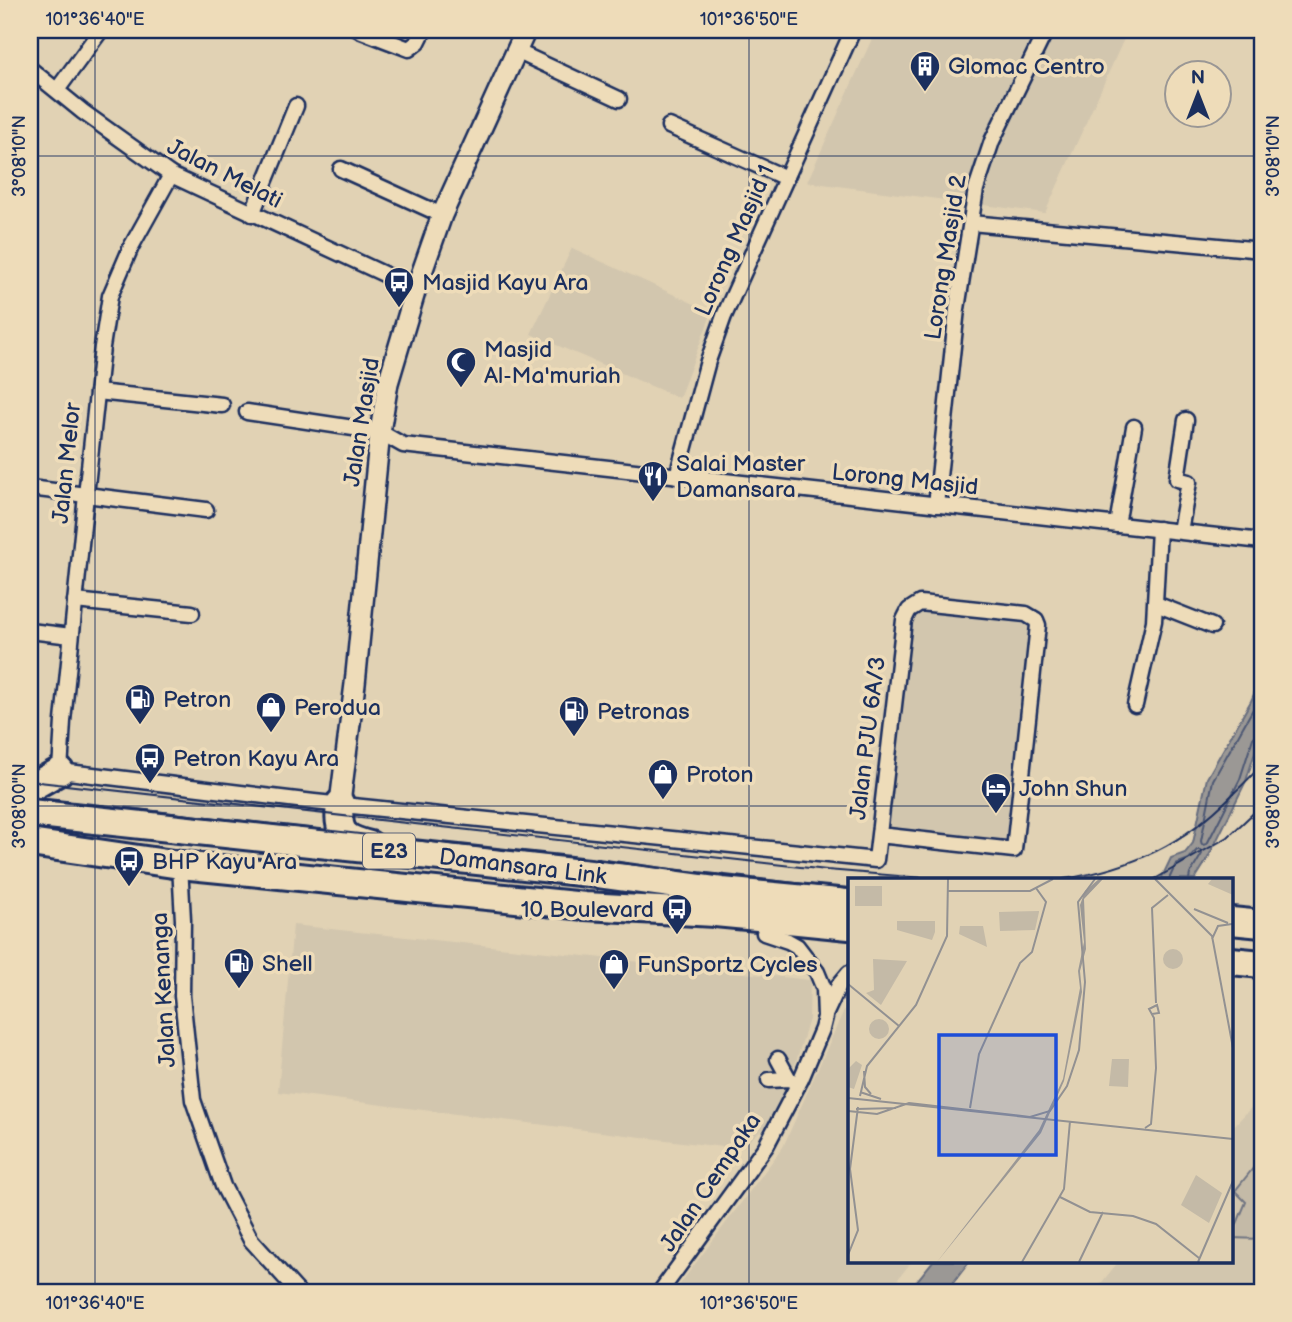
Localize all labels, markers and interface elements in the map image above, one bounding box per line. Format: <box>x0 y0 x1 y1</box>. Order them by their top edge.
text: 101°36'40"E <box>45 9 145 30</box>
text: 101°36'50"E <box>700 9 798 30</box>
building icon: Glomac Centro <box>908 49 942 93</box>
place label: Glomac Centro <box>948 53 1105 81</box>
north arrow <box>1162 60 1232 130</box>
text: N <box>1191 67 1205 90</box>
text: 3°08'10"N <box>9 115 30 197</box>
text: 3°08'10"N <box>1263 115 1284 197</box>
street label: Jalan Melati <box>162 133 287 215</box>
street label: Lorong Masjid 1 <box>689 161 781 320</box>
street label: Lorong Masjid 2 <box>919 172 973 342</box>
bus stop icon: Masjid Kayu Ara <box>382 265 416 309</box>
place label: Masjid Kayu Ara <box>422 269 588 297</box>
place label: Masjid Al-Ma'muriah <box>484 336 621 390</box>
mosque icon: Masjid Al-Ma'muriah <box>444 345 478 389</box>
street label: Jalan Masjid <box>338 356 386 489</box>
street label: Jalan Melor <box>47 401 87 525</box>
place label: Salai Master Damansara <box>676 450 806 504</box>
street label: Lorong Masjid <box>830 458 980 502</box>
restaurant icon: Salai Master Damansara <box>636 459 670 503</box>
street label: Jalan PJU 6A/3 <box>844 655 892 821</box>
fuel station icon: Petron <box>123 682 157 726</box>
place label: Petron <box>163 686 231 714</box>
shop icon: Perodua <box>254 690 288 734</box>
place label: Perodua <box>294 694 381 722</box>
fuel station icon: Petronas <box>557 694 591 738</box>
place label: Petronas <box>597 698 690 726</box>
bus stop icon: Petron Kayu Ara <box>133 741 167 785</box>
place label: Petron Kayu Ara <box>173 745 339 773</box>
shop icon: Proton <box>646 757 680 801</box>
place label: Proton <box>686 761 754 789</box>
text: 3°08'00"N <box>9 763 30 849</box>
text: 3°08'00"N <box>1263 763 1284 849</box>
hotel icon: John Shun <box>979 771 1013 815</box>
place label: John Shun <box>1019 775 1127 803</box>
road number: E23 <box>363 834 415 868</box>
street label: Damansara Link <box>437 843 609 891</box>
bus stop icon: BHP Kayu Ara <box>112 844 146 888</box>
place label: BHP Kayu Ara <box>152 848 297 876</box>
inset map <box>848 878 1232 1262</box>
bus stop icon: 10 Boulevard <box>660 892 694 936</box>
place label: 10 Boulevard <box>521 896 654 924</box>
street label: Jalan Kenanga <box>146 912 182 1068</box>
fuel station icon: Shell <box>222 946 256 990</box>
shop icon: FunSportz Cycles <box>597 947 631 991</box>
place label: Shell <box>262 950 313 978</box>
place label: FunSportz Cycles <box>637 951 818 979</box>
street label: Jalan Cempaka <box>654 1108 767 1257</box>
text: 101°36'40"E <box>45 1293 145 1314</box>
text: 101°36'50"E <box>700 1293 798 1314</box>

